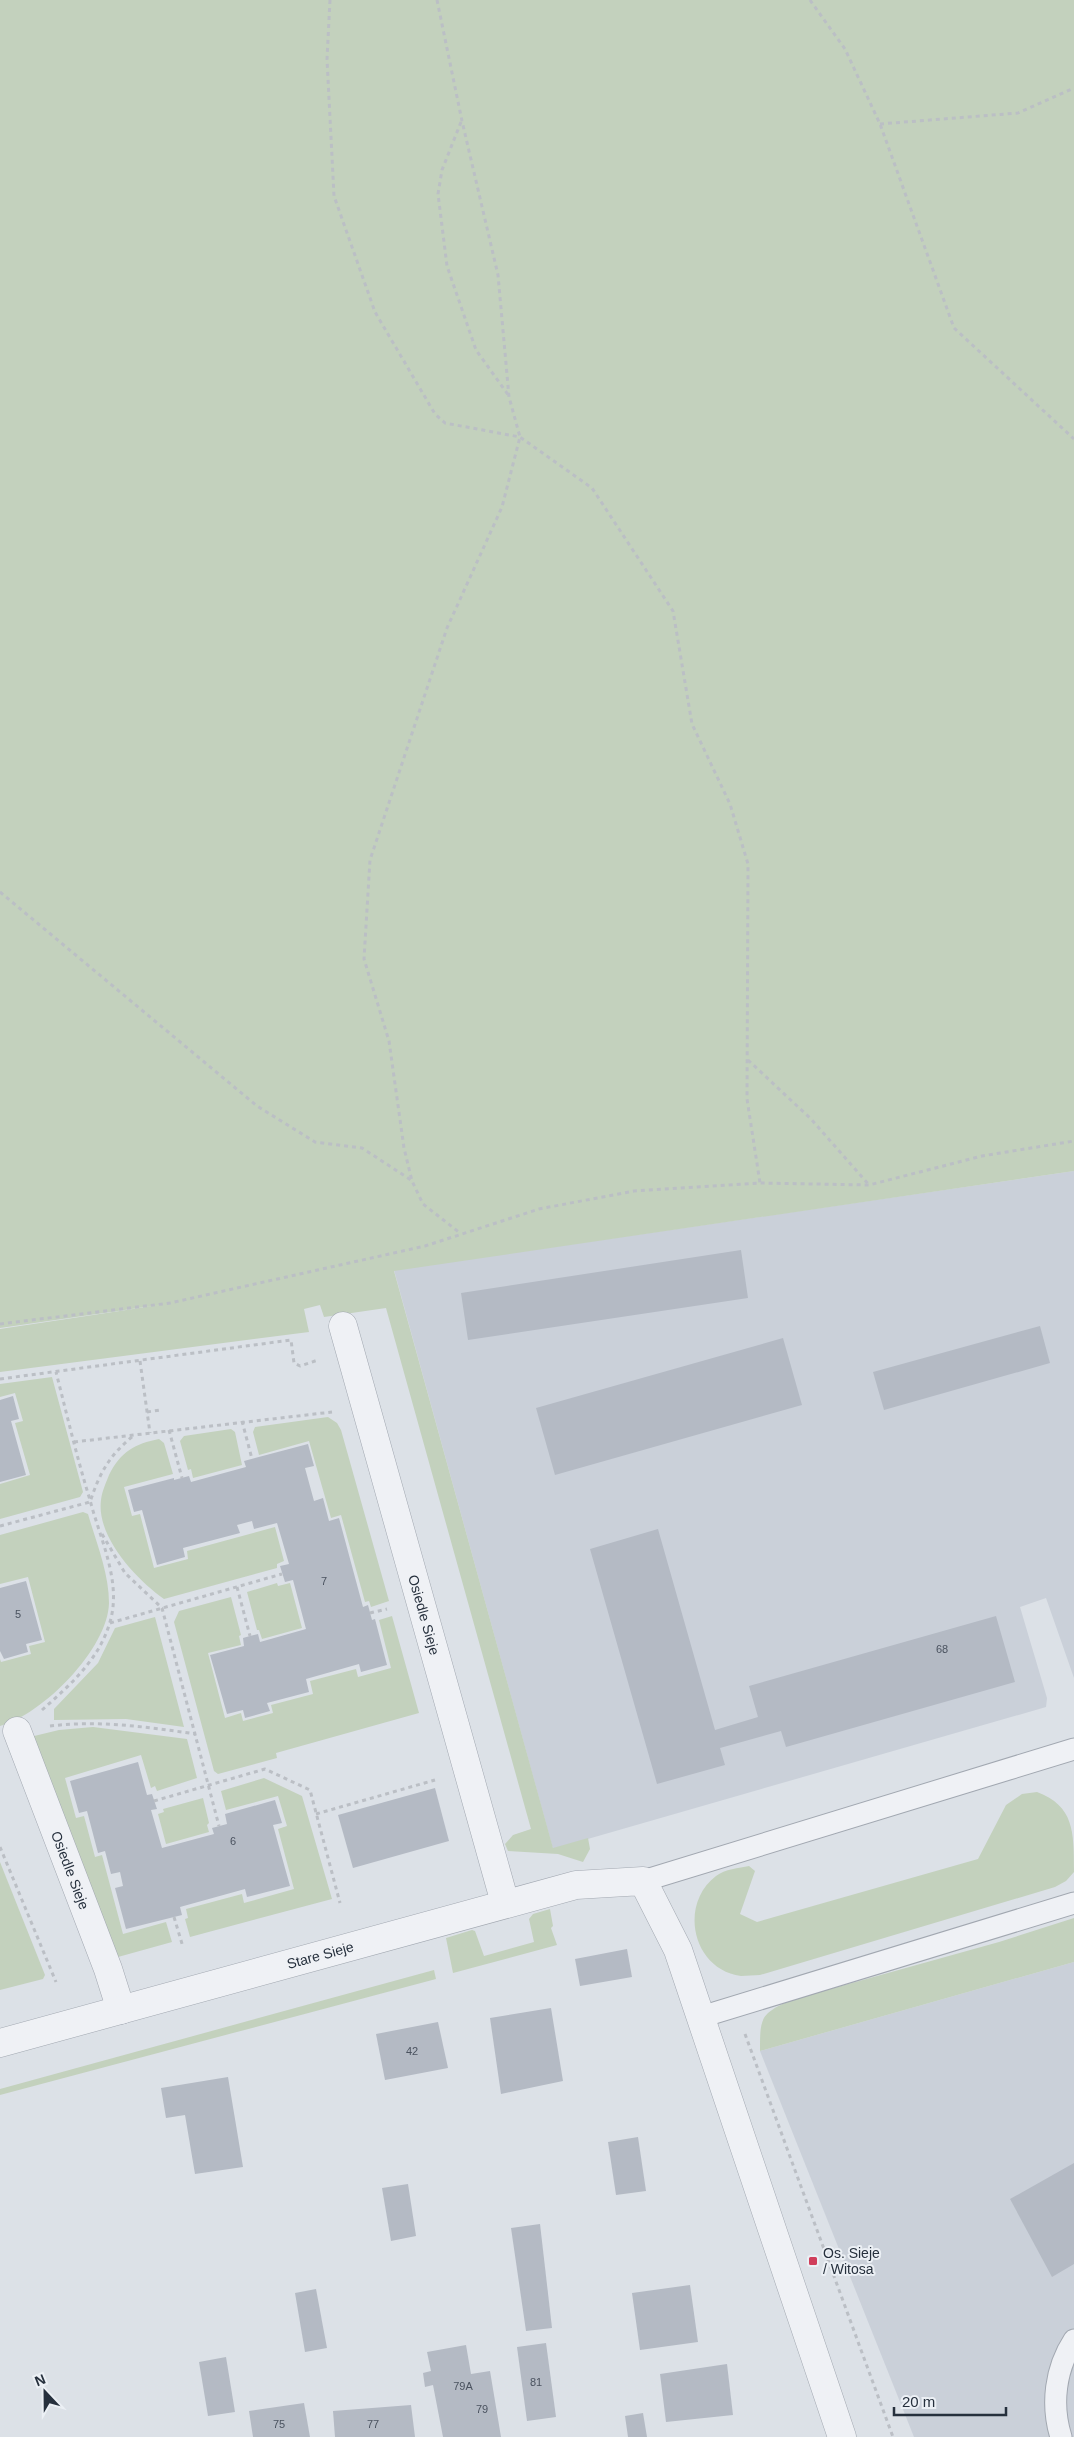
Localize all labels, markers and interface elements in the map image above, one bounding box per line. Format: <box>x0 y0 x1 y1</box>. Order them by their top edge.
street label: Osiedle Sieje <box>405 1573 443 1657</box>
house number: 7 <box>321 1575 327 1587</box>
house number: 5 <box>15 1608 21 1620</box>
house number: 68 <box>936 1643 948 1655</box>
street label: Osiedle Sieje <box>48 1829 93 1912</box>
house number: 6 <box>230 1835 236 1847</box>
street label: Stare Sieje <box>285 1938 356 1972</box>
house number: 42 <box>406 2045 418 2057</box>
place label: Os. Sieje / Witosa <box>823 2245 880 2277</box>
marker: Os. Sieje / Witosa <box>807 2255 819 2267</box>
north arrow <box>20 2367 70 2417</box>
text: N <box>32 2371 48 2389</box>
house number: 81 <box>530 2376 542 2388</box>
house number: 79A <box>453 2380 473 2392</box>
scale bar <box>894 2384 1006 2416</box>
text: 20 m <box>902 2393 935 2410</box>
house number: 79 <box>476 2403 488 2415</box>
house number: 75 <box>273 2418 285 2430</box>
house number: 77 <box>367 2418 379 2430</box>

